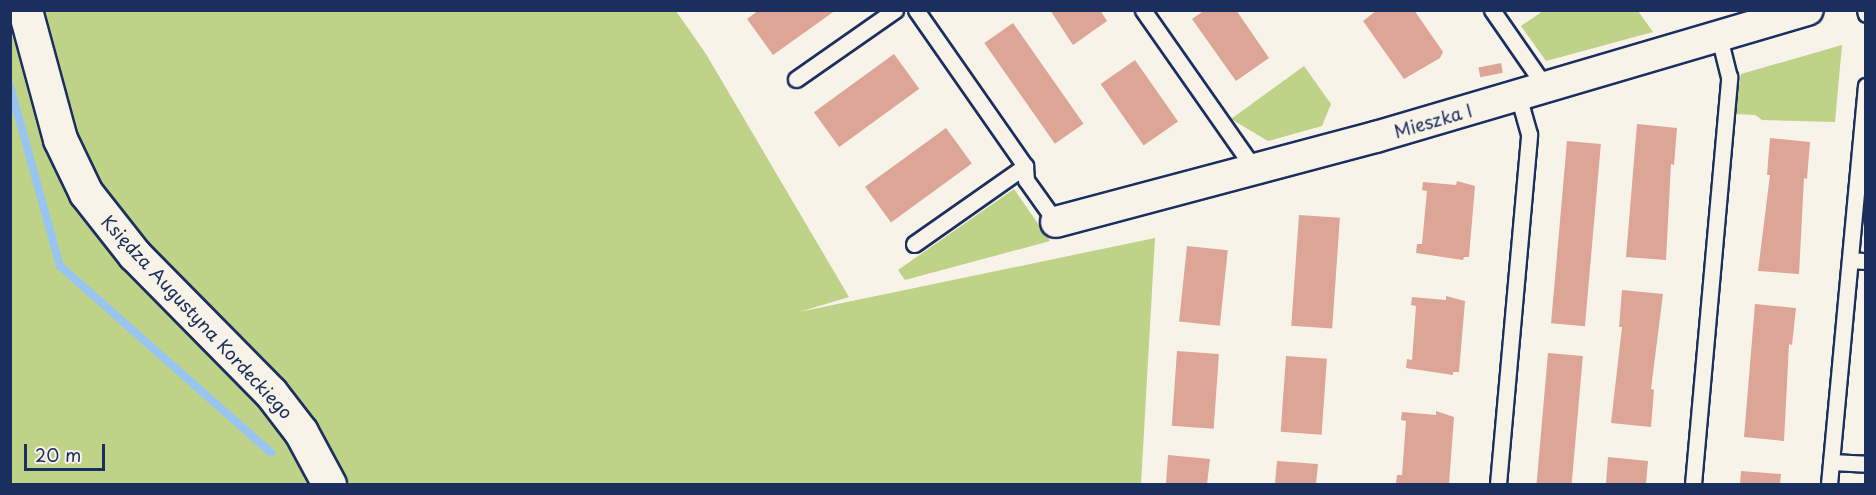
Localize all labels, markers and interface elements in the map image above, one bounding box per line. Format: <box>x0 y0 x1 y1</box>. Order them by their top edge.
street label: Mieszka I <box>1391 99 1475 143</box>
street label: Księdza Augustyna Kordeckiego <box>96 210 298 424</box>
scale bar <box>27 432 108 470</box>
text: 20 m <box>35 441 81 468</box>

